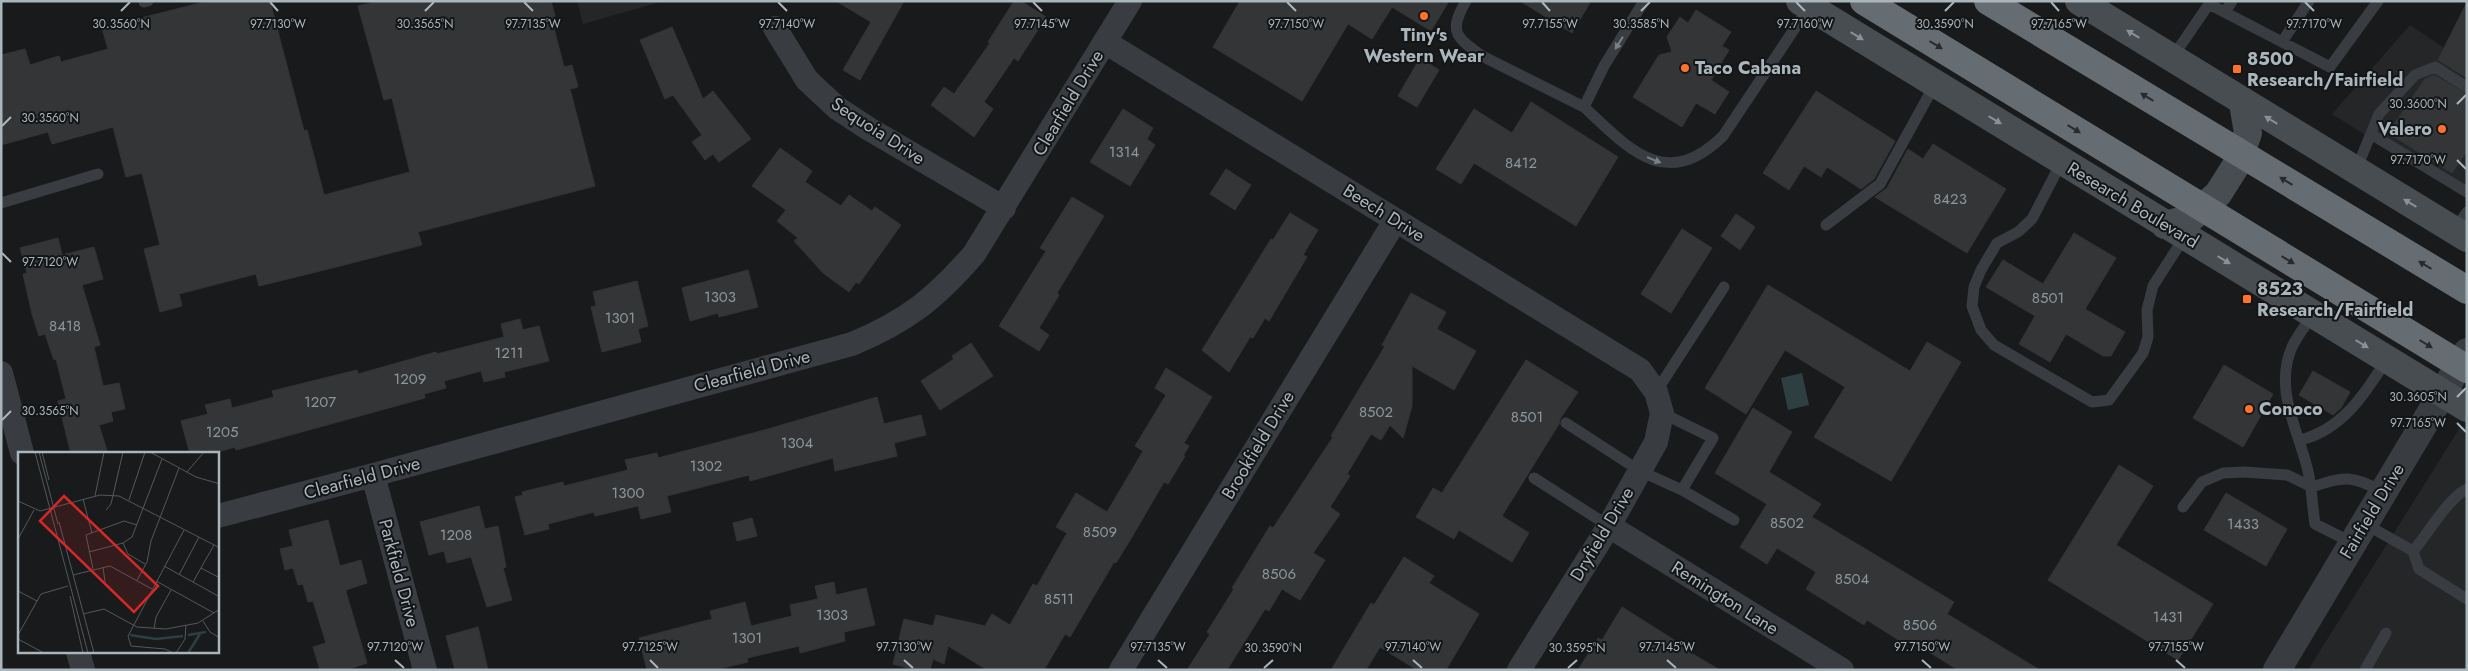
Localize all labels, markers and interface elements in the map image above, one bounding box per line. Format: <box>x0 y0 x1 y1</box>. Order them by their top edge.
marker: Tiny's Western Wear <box>1418 10 1430 22</box>
text: 30.3560°N <box>92 15 150 33</box>
text: 97.7130°W <box>250 15 306 33</box>
text: 30.3565°N <box>397 15 454 33</box>
text: 97.7135°W <box>505 15 561 33</box>
text: 97.7140°W <box>759 15 815 33</box>
text: 97.7145°W <box>1014 15 1070 33</box>
text: 97.7150°W <box>1268 15 1324 33</box>
text: 97.7155°W <box>1522 15 1578 33</box>
text: 30.3585°N <box>1613 15 1669 33</box>
text: 97.7160°W <box>1777 15 1833 33</box>
text: 30.3590°N <box>1916 15 1974 33</box>
text: 97.7165°W <box>2031 15 2087 33</box>
text: 97.7170°W <box>2286 15 2342 33</box>
place label: Tiny's Western Wear <box>1364 22 1485 69</box>
one-way arrow <box>2126 30 2139 39</box>
one-way arrow <box>1850 31 1863 40</box>
one-way arrow <box>1614 36 1623 49</box>
one-way arrow <box>1929 40 1942 49</box>
street label: Clearfield Drive <box>1026 45 1110 161</box>
place label: 8500 Research/Fairfield <box>2247 46 2403 93</box>
place label: Taco Cabana <box>1695 55 1801 81</box>
marker: Taco Cabana <box>1679 62 1691 74</box>
marker: 8500 Research/Fairfield <box>2231 63 2243 75</box>
street label: Sequoia Drive <box>826 91 930 171</box>
one-way arrow <box>2140 93 2153 102</box>
text: 30.3600°N <box>2389 95 2447 113</box>
text: 30.3560°N <box>21 109 79 127</box>
one-way arrow <box>1989 116 2002 125</box>
one-way arrow <box>2263 116 2278 124</box>
place label: Valero <box>2377 116 2432 142</box>
marker: Valero <box>2436 123 2448 135</box>
one-way arrow <box>2068 125 2081 134</box>
house number: 1314 <box>1109 141 1139 163</box>
text: 97.7170°W <box>2390 151 2446 169</box>
house number: 8412 <box>1505 152 1537 174</box>
street label: Research Boulevard <box>2062 155 2204 255</box>
one-way arrow <box>1647 156 1661 164</box>
one-way arrow <box>2279 177 2292 186</box>
street label: Beech Drive <box>1338 178 1430 248</box>
house number: 8423 <box>1933 188 1967 210</box>
one-way arrow <box>2404 199 2417 208</box>
text: 97.7120°W <box>22 253 78 271</box>
one-way arrow <box>2217 255 2230 264</box>
one-way arrow <box>2281 255 2294 264</box>
one-way arrow <box>2419 261 2432 270</box>
place label: 8523 Research/Fairfield <box>2257 276 2413 323</box>
house number: 1303 <box>704 286 736 308</box>
house number: 8501 <box>2032 287 2064 309</box>
marker: 8523 Research/Fairfield <box>2241 293 2253 305</box>
house number: 1301 <box>605 307 635 329</box>
house number: 8418 <box>49 315 81 337</box>
one-way arrow <box>2356 340 2369 349</box>
one-way arrow <box>2420 340 2433 349</box>
house number: 1211 <box>495 342 523 364</box>
street label: Clearfield Drive <box>691 343 813 399</box>
house number: 1209 <box>394 368 426 390</box>
street label: Brookfield Drive <box>1215 386 1301 504</box>
text: 30.3605°N <box>2389 388 2447 406</box>
house number: 1207 <box>304 391 336 413</box>
place label: Conoco <box>2259 396 2323 422</box>
house number: 8502 <box>1359 401 1393 423</box>
text: 30.3565°N <box>22 402 79 420</box>
marker: Conoco <box>2243 403 2255 415</box>
house number: 8501 <box>1511 406 1543 428</box>
text: 97.7165°W <box>2390 414 2446 432</box>
house number: 1205 <box>206 421 238 443</box>
house number: 1304 <box>781 432 814 454</box>
street label: Clearfield Drive <box>301 450 423 506</box>
inset map <box>18 452 219 654</box>
house number: 1302 <box>690 455 722 477</box>
street label: Fairfield Drive <box>2333 458 2411 564</box>
house number: 1300 <box>612 482 644 504</box>
street label: Dryfield Drive <box>1564 482 1640 586</box>
house number: 8502 <box>1770 512 1804 534</box>
house number: 1433 <box>2227 513 2259 535</box>
street label: Parkfield Drive <box>372 516 426 630</box>
house number: 8509 <box>1083 521 1117 543</box>
house number: 1208 <box>440 524 472 546</box>
street label: Remington Lane <box>1666 555 1784 641</box>
house number: 8506 <box>1262 563 1296 585</box>
house number: 8504 <box>1835 568 1869 590</box>
house number: 8511 <box>1044 588 1074 610</box>
house number: 1303 <box>816 604 848 626</box>
house number: 1431 <box>2153 606 2183 628</box>
house number: 8506 <box>1903 614 1937 636</box>
house number: 1301 <box>732 627 762 649</box>
text: 97.7120°W <box>367 638 423 656</box>
text: 97.7125°W <box>622 638 678 656</box>
text: 97.7130°W <box>876 638 932 656</box>
text: 97.7135°W <box>1130 638 1186 656</box>
text: 97.7140°W <box>1385 638 1441 656</box>
text: 97.7145°W <box>1639 638 1695 656</box>
text: 97.7150°W <box>1894 638 1950 656</box>
text: 97.7155°W <box>2148 638 2204 656</box>
text: 30.3590°N <box>1244 639 1302 657</box>
text: 30.3595°N <box>1549 639 1606 657</box>

